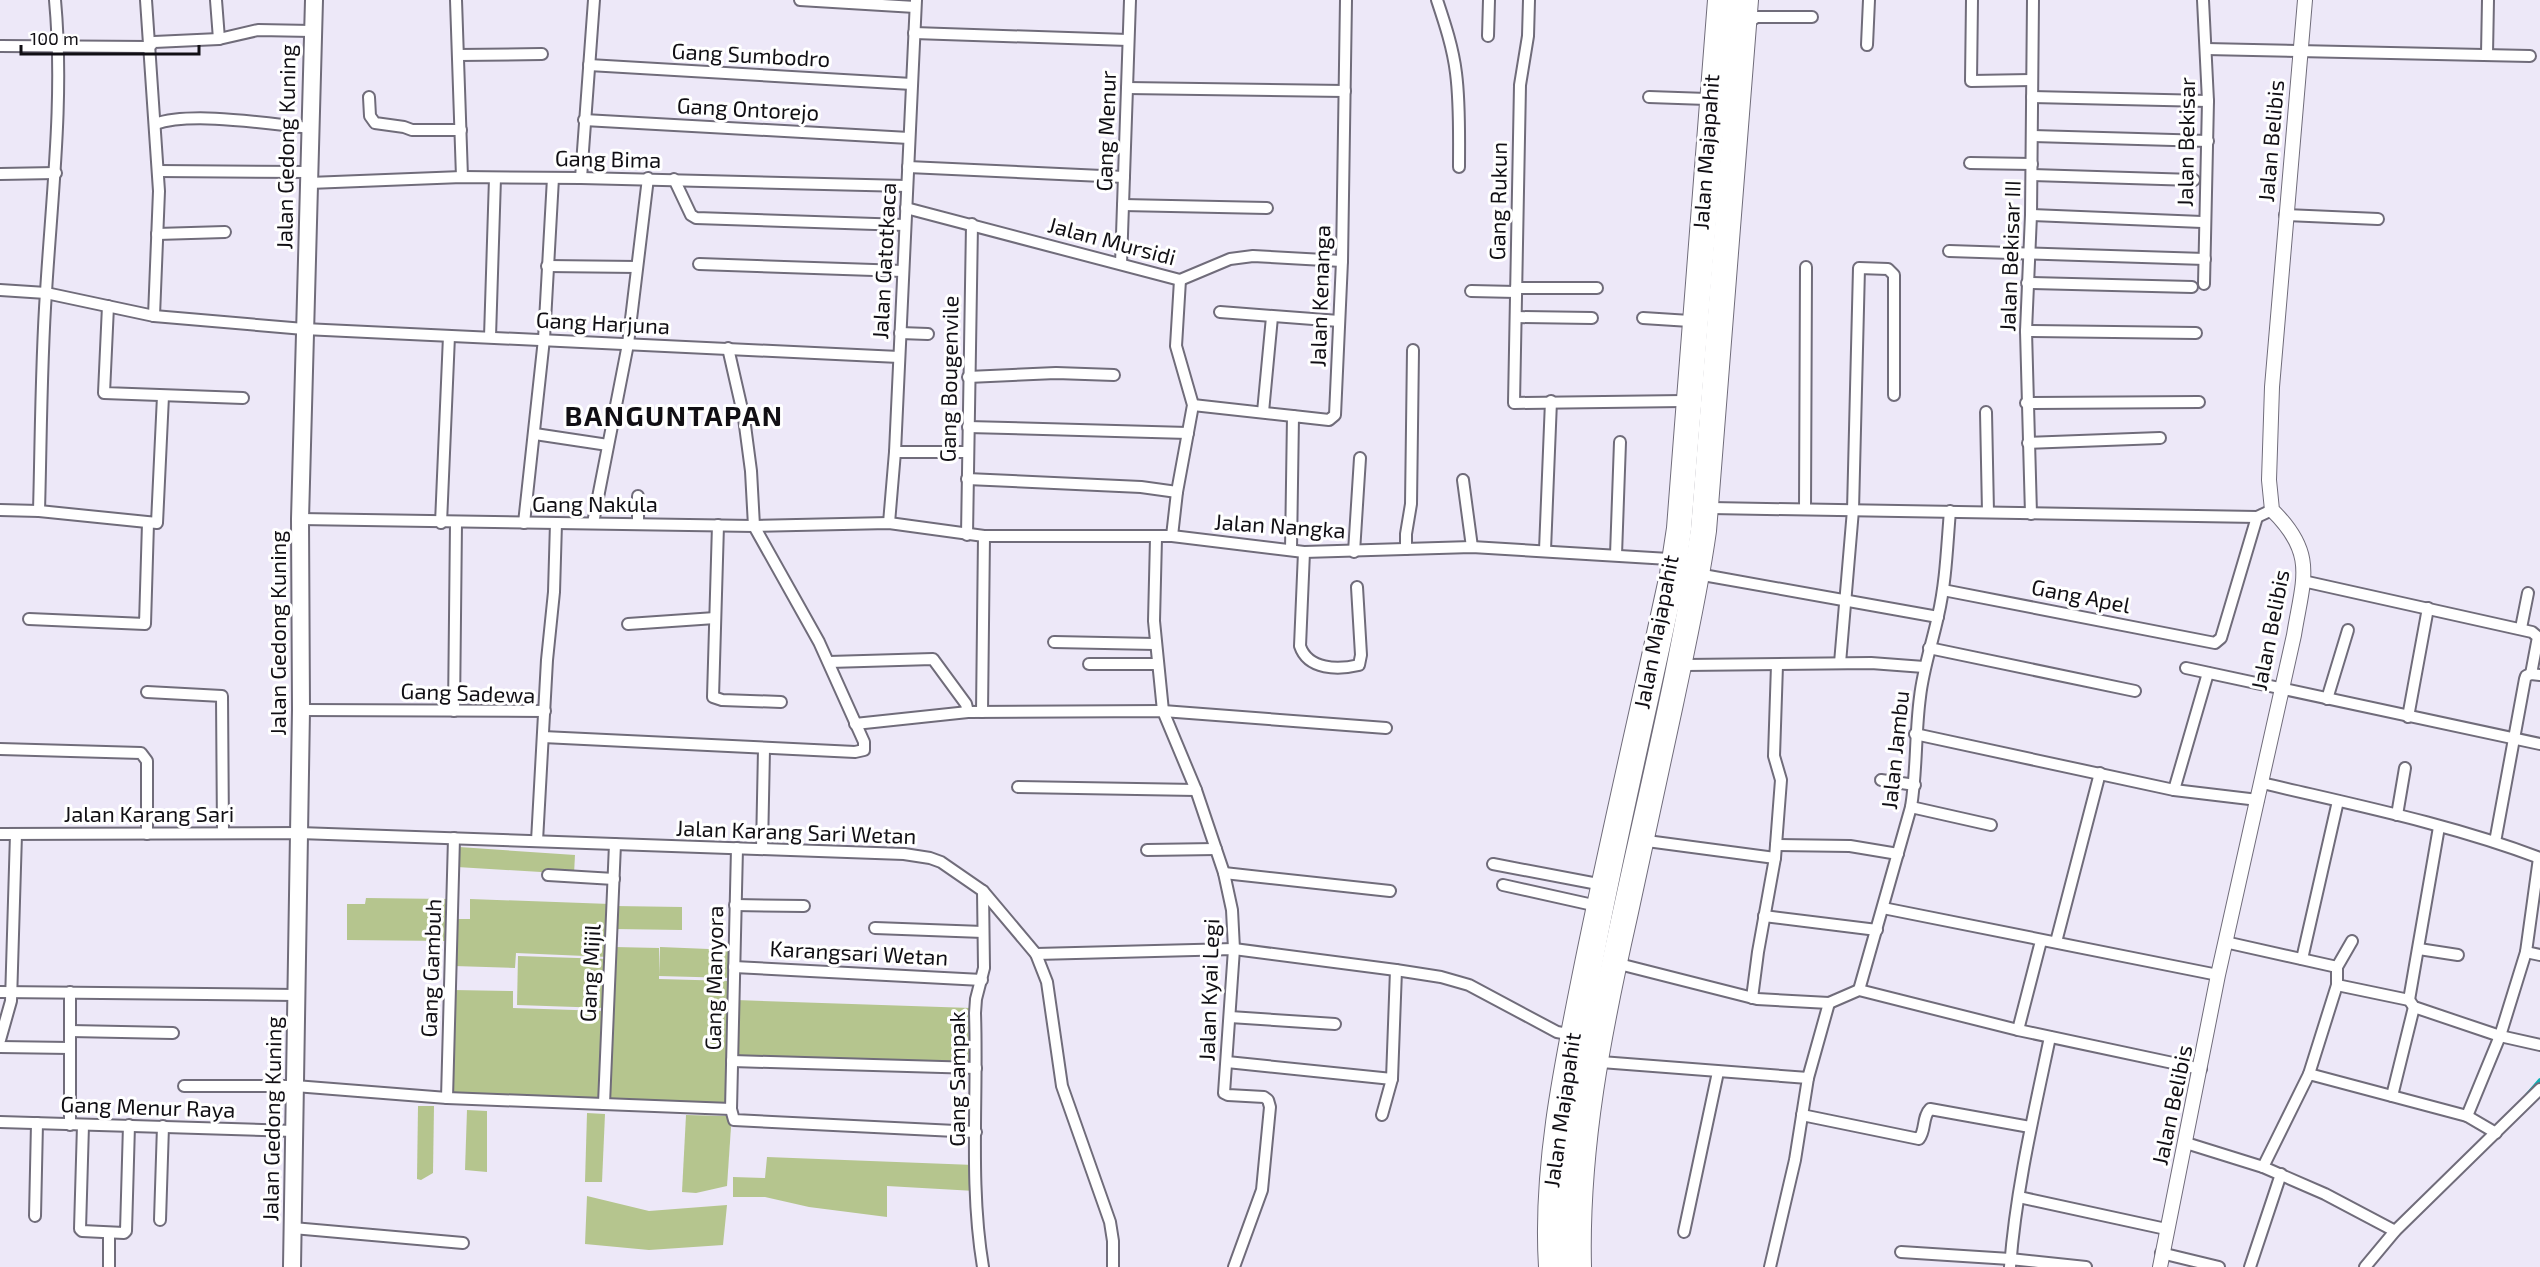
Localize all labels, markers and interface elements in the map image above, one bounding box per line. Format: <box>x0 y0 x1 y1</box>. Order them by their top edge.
scale bar <box>21 18 200 56</box>
text: 100 m <box>30 27 79 49</box>
street label: Gang Sumbodro <box>671 37 831 71</box>
street label: Jalan Gedong Kuning <box>270 44 300 250</box>
street label: Gang Menur <box>1090 70 1120 192</box>
street label: Jalan Majapahit <box>1687 73 1724 231</box>
street label: Jalan Bekisar <box>2171 77 2199 207</box>
street label: Jalan Belibis <box>2252 79 2288 203</box>
street label: Gang Ontorejo <box>676 91 820 126</box>
street label: Gang Rukun <box>1483 142 1511 260</box>
street label: Gang Bima <box>555 144 661 172</box>
street label: Jalan Bekisar III <box>1993 180 2025 332</box>
street label: Jalan Gatotkaca <box>866 182 900 340</box>
street label: Jalan Mursidi <box>1046 210 1179 270</box>
street label: Jalan Kenanga <box>1304 224 1334 368</box>
street label: Gang Bougenvile <box>934 295 962 463</box>
street label: Gang Harjuna <box>535 306 671 339</box>
district label: BANGUNTAPAN <box>565 398 783 432</box>
street label: Gang Nakula <box>532 490 658 516</box>
street label: Jalan Nangka <box>1213 507 1347 543</box>
street label: Jalan Gedong Kuning <box>264 530 290 736</box>
street label: Jalan Majapahit <box>1627 553 1684 711</box>
street label: Jalan Belibis <box>2245 567 2293 692</box>
street label: Gang Apel <box>2030 573 2133 617</box>
street label: Gang Sadewa <box>400 677 536 707</box>
street label: Jalan Jambu <box>1875 689 1913 811</box>
street label: Jalan Karang Sari <box>64 800 234 826</box>
street label: Jalan Karang Sari Wetan <box>675 814 917 848</box>
street label: Gang Gambuh <box>415 898 445 1038</box>
street label: Gang Manyora <box>699 905 727 1051</box>
street label: Jalan Kyai Legi <box>1193 918 1223 1062</box>
street label: Gang Mijil <box>573 923 606 1023</box>
street label: Karangsari Wetan <box>769 934 949 970</box>
street label: Gang Sampak <box>943 1011 969 1147</box>
street label: Jalan Gedong Kuning <box>256 1016 286 1222</box>
street label: Jalan Majapahit <box>1537 1031 1586 1189</box>
street label: Jalan Belibis <box>2146 1042 2196 1167</box>
street label: Gang Menur Raya <box>60 1090 236 1122</box>

